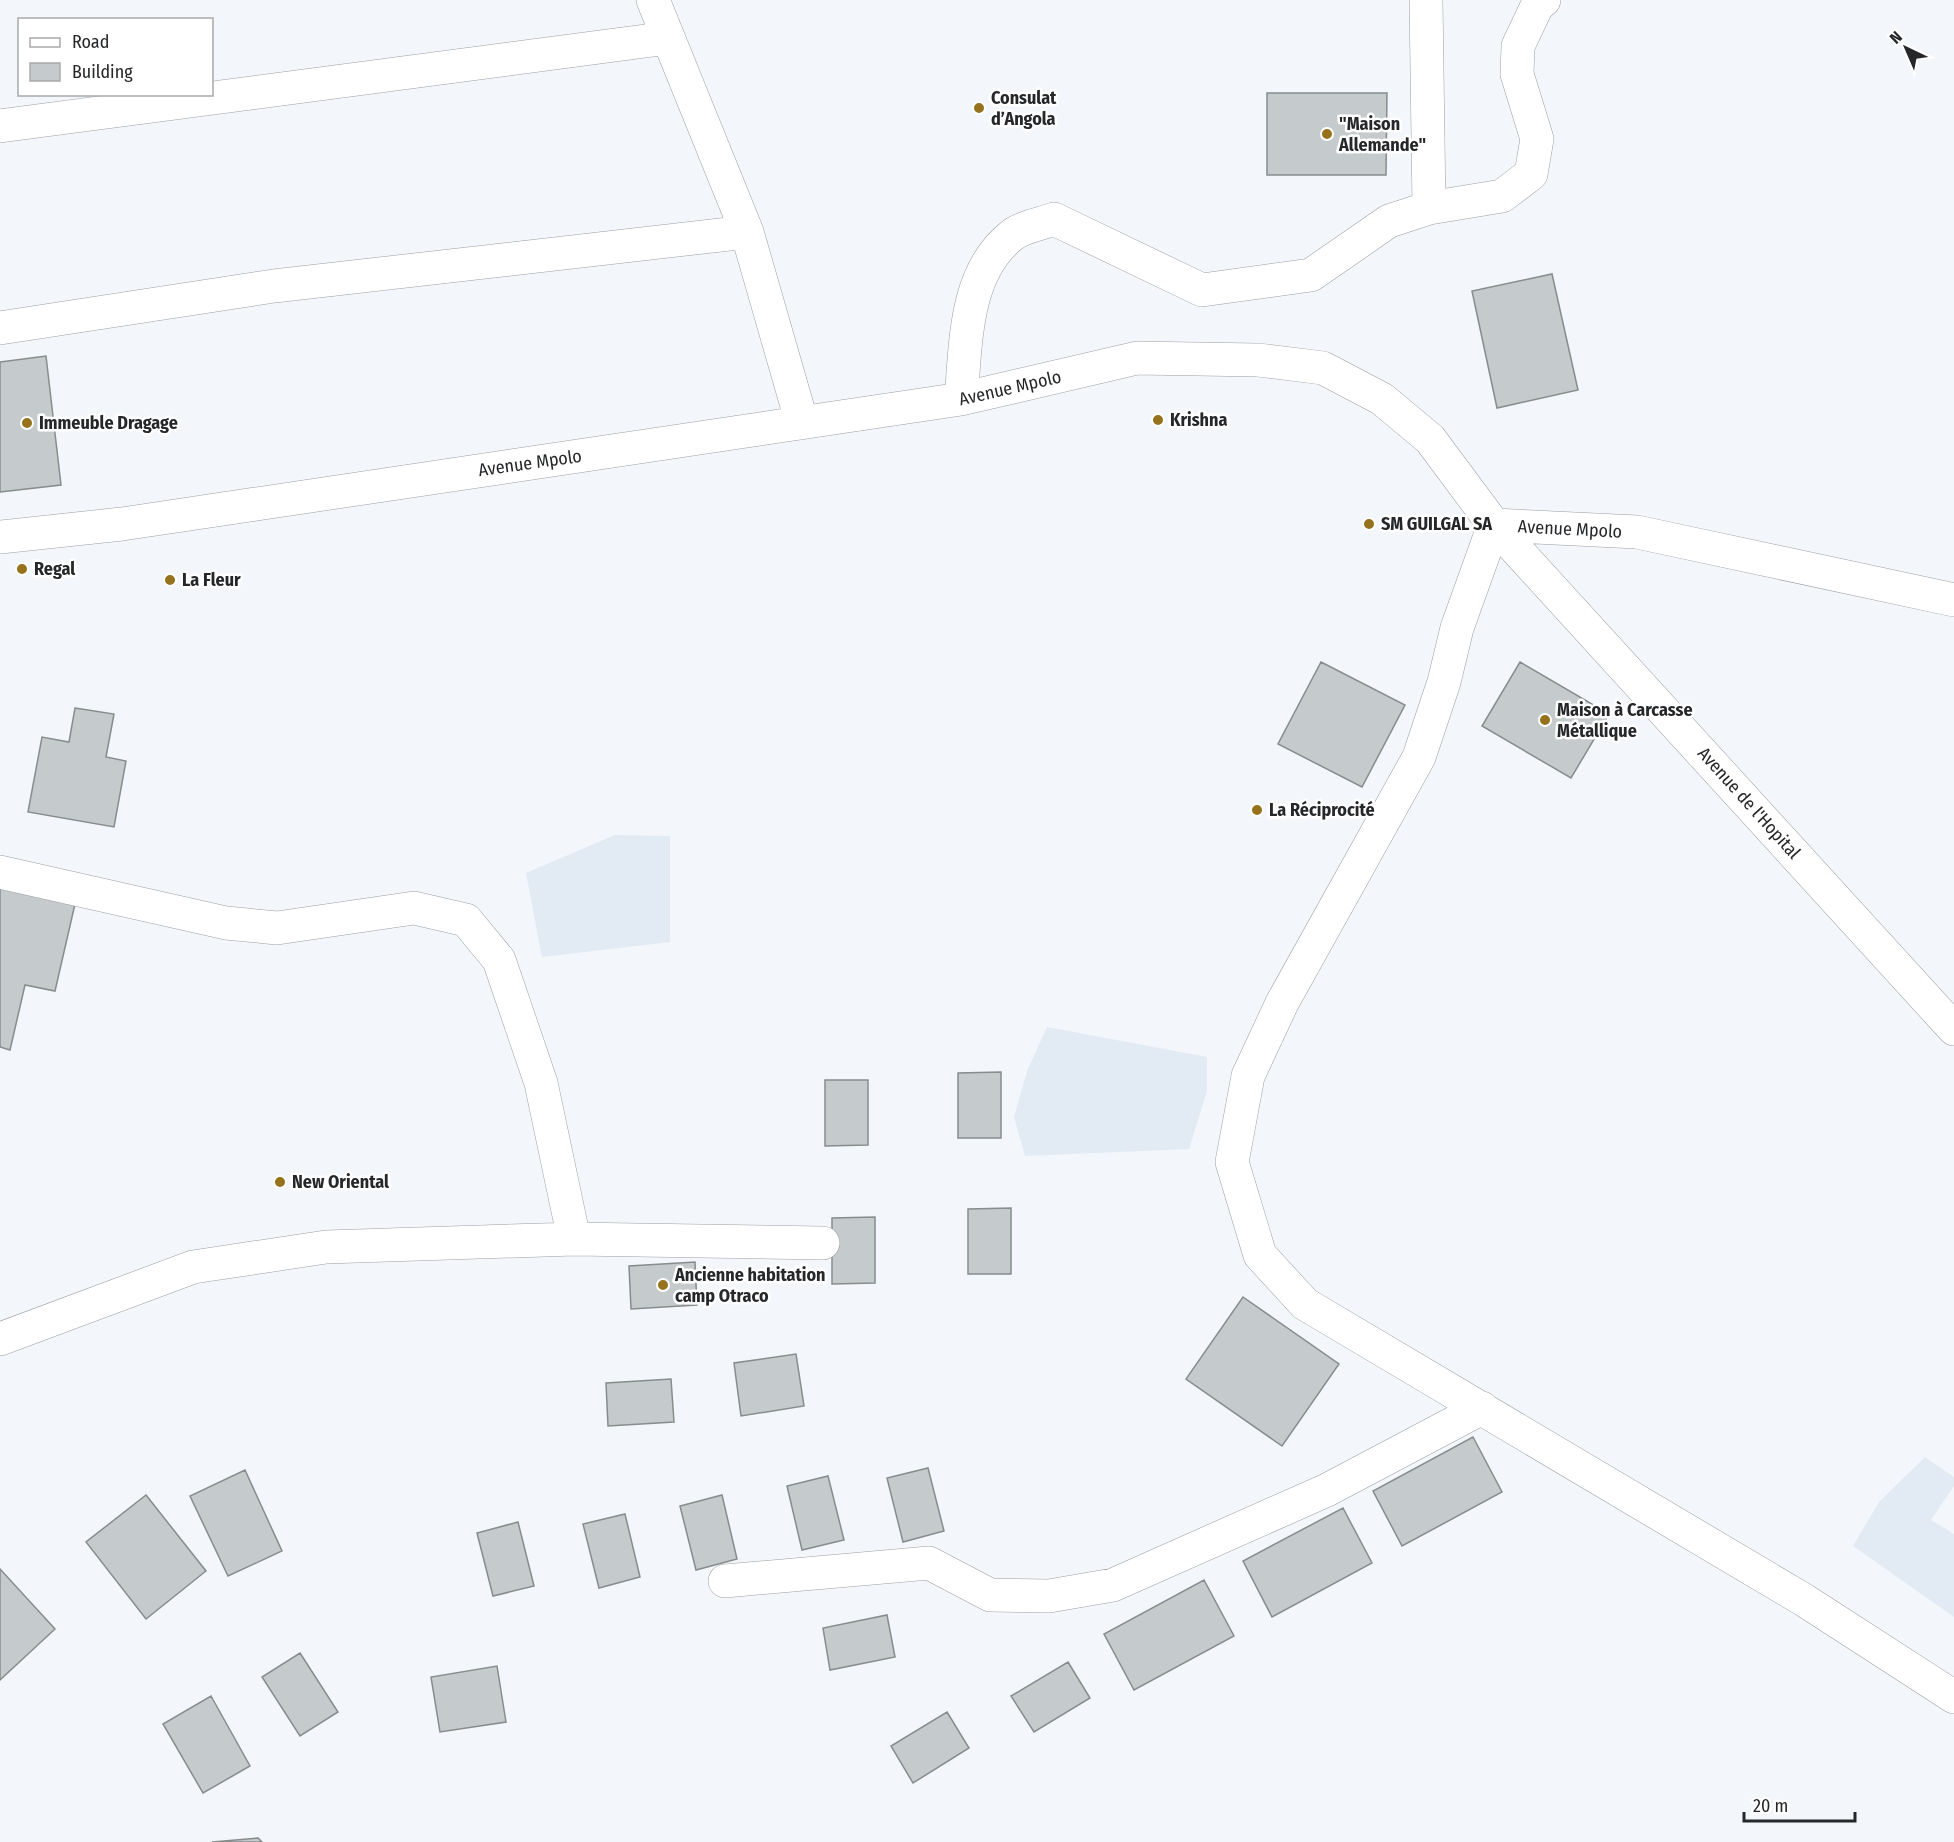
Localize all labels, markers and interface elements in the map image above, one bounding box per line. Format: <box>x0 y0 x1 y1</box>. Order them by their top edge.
legend <box>18 18 213 96</box>
north arrow <box>1876 18 1936 78</box>
text: N <box>1886 27 1906 48</box>
text: Road <box>72 31 109 53</box>
text: Building <box>72 61 133 83</box>
place label: Consulat d’Angola <box>991 87 1057 130</box>
marker: Consulat d’Angola <box>972 101 986 115</box>
place label: "Maison Allemande" <box>1338 113 1426 156</box>
marker: "Maison Allemande" <box>1320 127 1334 141</box>
street label: Avenue Mpolo <box>957 366 1063 410</box>
place label: Krishna <box>1170 409 1227 431</box>
place label: Immeuble Dragage <box>39 412 178 434</box>
marker: Krishna <box>1151 413 1165 427</box>
marker: Immeuble Dragage <box>20 416 34 430</box>
street label: Avenue Mpolo <box>477 445 583 481</box>
place label: SM GUILGAL SA <box>1381 513 1492 535</box>
street label: Avenue Mpolo <box>1517 515 1623 543</box>
marker: SM GUILGAL SA <box>1362 517 1376 531</box>
place label: Regal <box>34 558 75 580</box>
marker: Regal <box>15 562 29 576</box>
place label: La Fleur <box>182 569 241 591</box>
marker: La Fleur <box>163 573 177 587</box>
place label: Maison à Carcasse Métallique <box>1557 699 1693 742</box>
marker: Maison à Carcasse Métallique <box>1538 713 1552 727</box>
street label: Avenue de l'Hopital <box>1693 743 1805 864</box>
place label: La Réciprocité <box>1269 799 1375 821</box>
marker: La Réciprocité <box>1250 803 1264 817</box>
place label: New Oriental <box>292 1171 389 1193</box>
marker: New Oriental <box>273 1175 287 1189</box>
place label: Ancienne habitation camp Otraco <box>674 1264 826 1307</box>
marker: Ancienne habitation camp Otraco <box>656 1278 670 1292</box>
scale bar <box>1744 1785 1855 1823</box>
text: 20 m <box>1753 1795 1788 1817</box>

